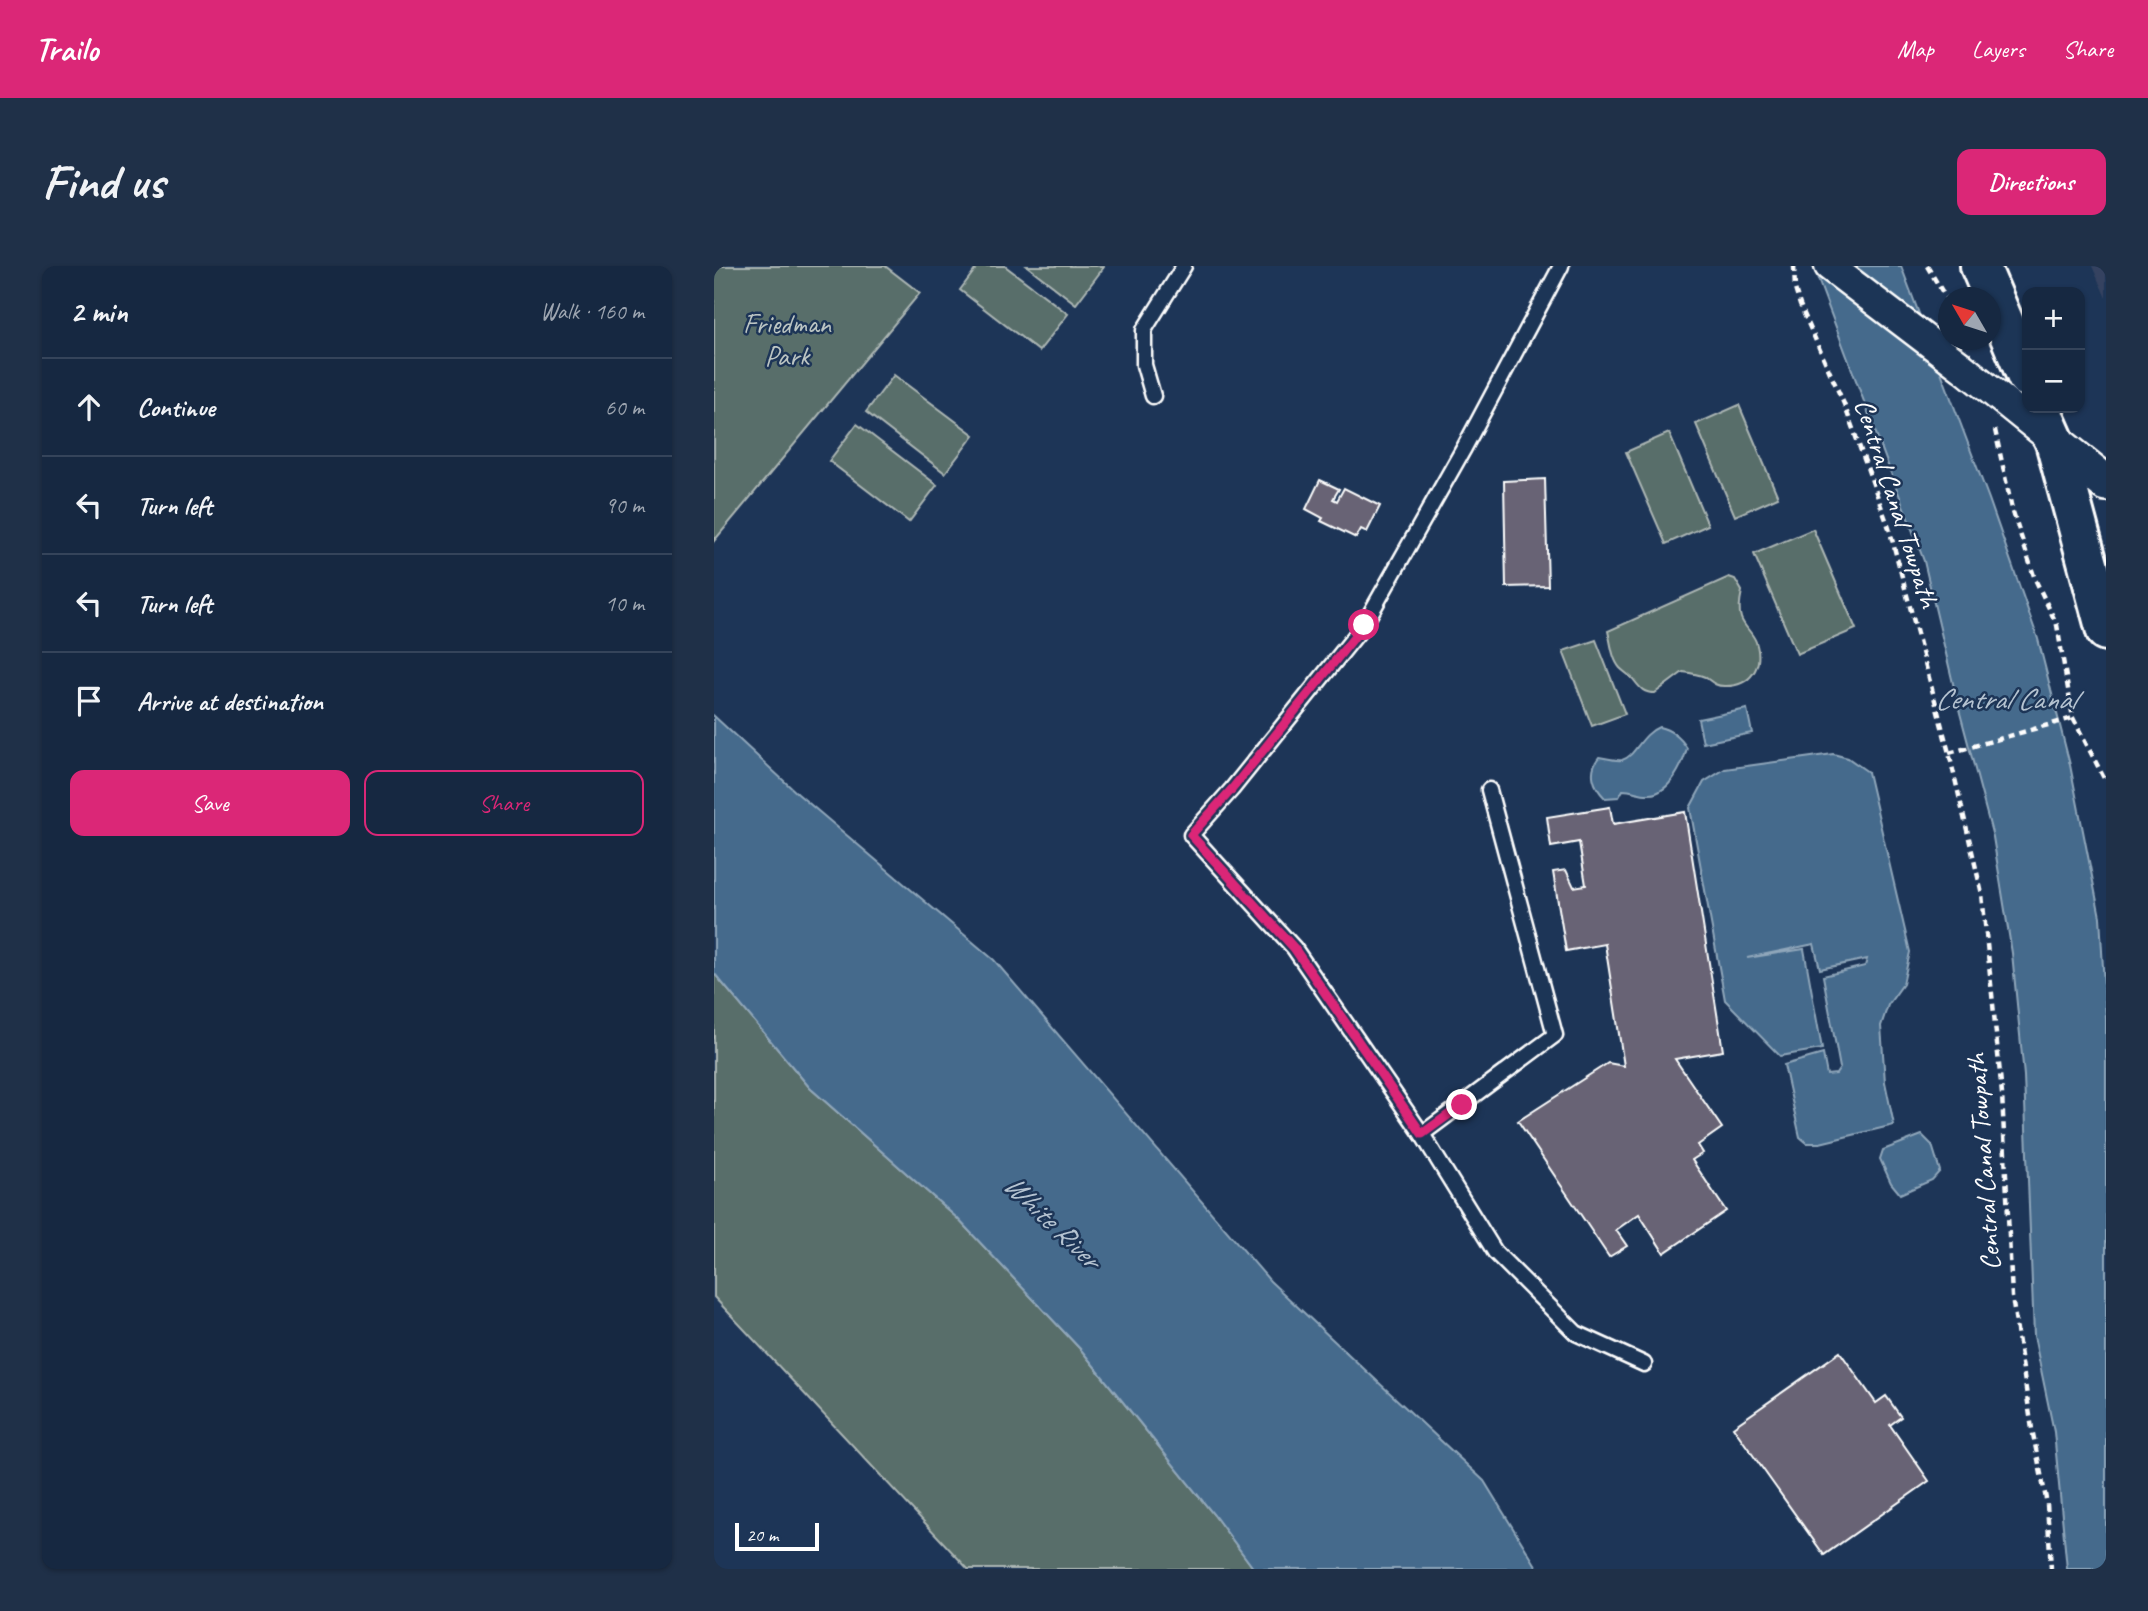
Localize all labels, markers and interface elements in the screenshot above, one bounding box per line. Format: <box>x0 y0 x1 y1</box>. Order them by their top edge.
text: Trailo <box>35 28 98 70</box>
text: Map <box>1897 34 1934 64</box>
text: Layers <box>1972 34 2025 64</box>
text: Share <box>2063 34 2113 64</box>
button: Directions <box>1957 149 2106 215</box>
text: Find us <box>42 151 164 213</box>
north arrow <box>1938 287 2001 350</box>
map controls <box>2022 287 2085 413</box>
button: + <box>2022 287 2085 350</box>
text: 2 min <box>70 293 127 331</box>
text: Walk · 160 m <box>540 297 644 326</box>
park label: Friedman Park <box>743 306 832 373</box>
button: − <box>2022 350 2085 413</box>
icon: ahead <box>70 388 108 426</box>
text: Continue <box>137 391 215 424</box>
text: 60 m <box>605 393 644 422</box>
street label: Central Canal Towpath <box>1847 394 1948 614</box>
icon: left <box>70 486 108 524</box>
text: Turn left <box>137 489 212 522</box>
text: 90 m <box>605 491 644 520</box>
icon: left <box>70 584 108 622</box>
text: Turn left <box>137 587 212 620</box>
text: 10 m <box>605 589 644 618</box>
route start <box>1348 609 1379 640</box>
water label: Central Canal <box>1935 680 2085 718</box>
icon: arrive <box>70 682 108 720</box>
text: Arrive at destination <box>137 685 323 718</box>
button: Save <box>70 770 350 836</box>
button: Share <box>364 770 644 836</box>
street label: Central Canal Towpath <box>1958 1050 2008 1272</box>
route end <box>1446 1089 1477 1120</box>
water label: White River <box>996 1166 1112 1280</box>
scale bar <box>735 1520 819 1552</box>
text: 20 m <box>746 1523 778 1547</box>

